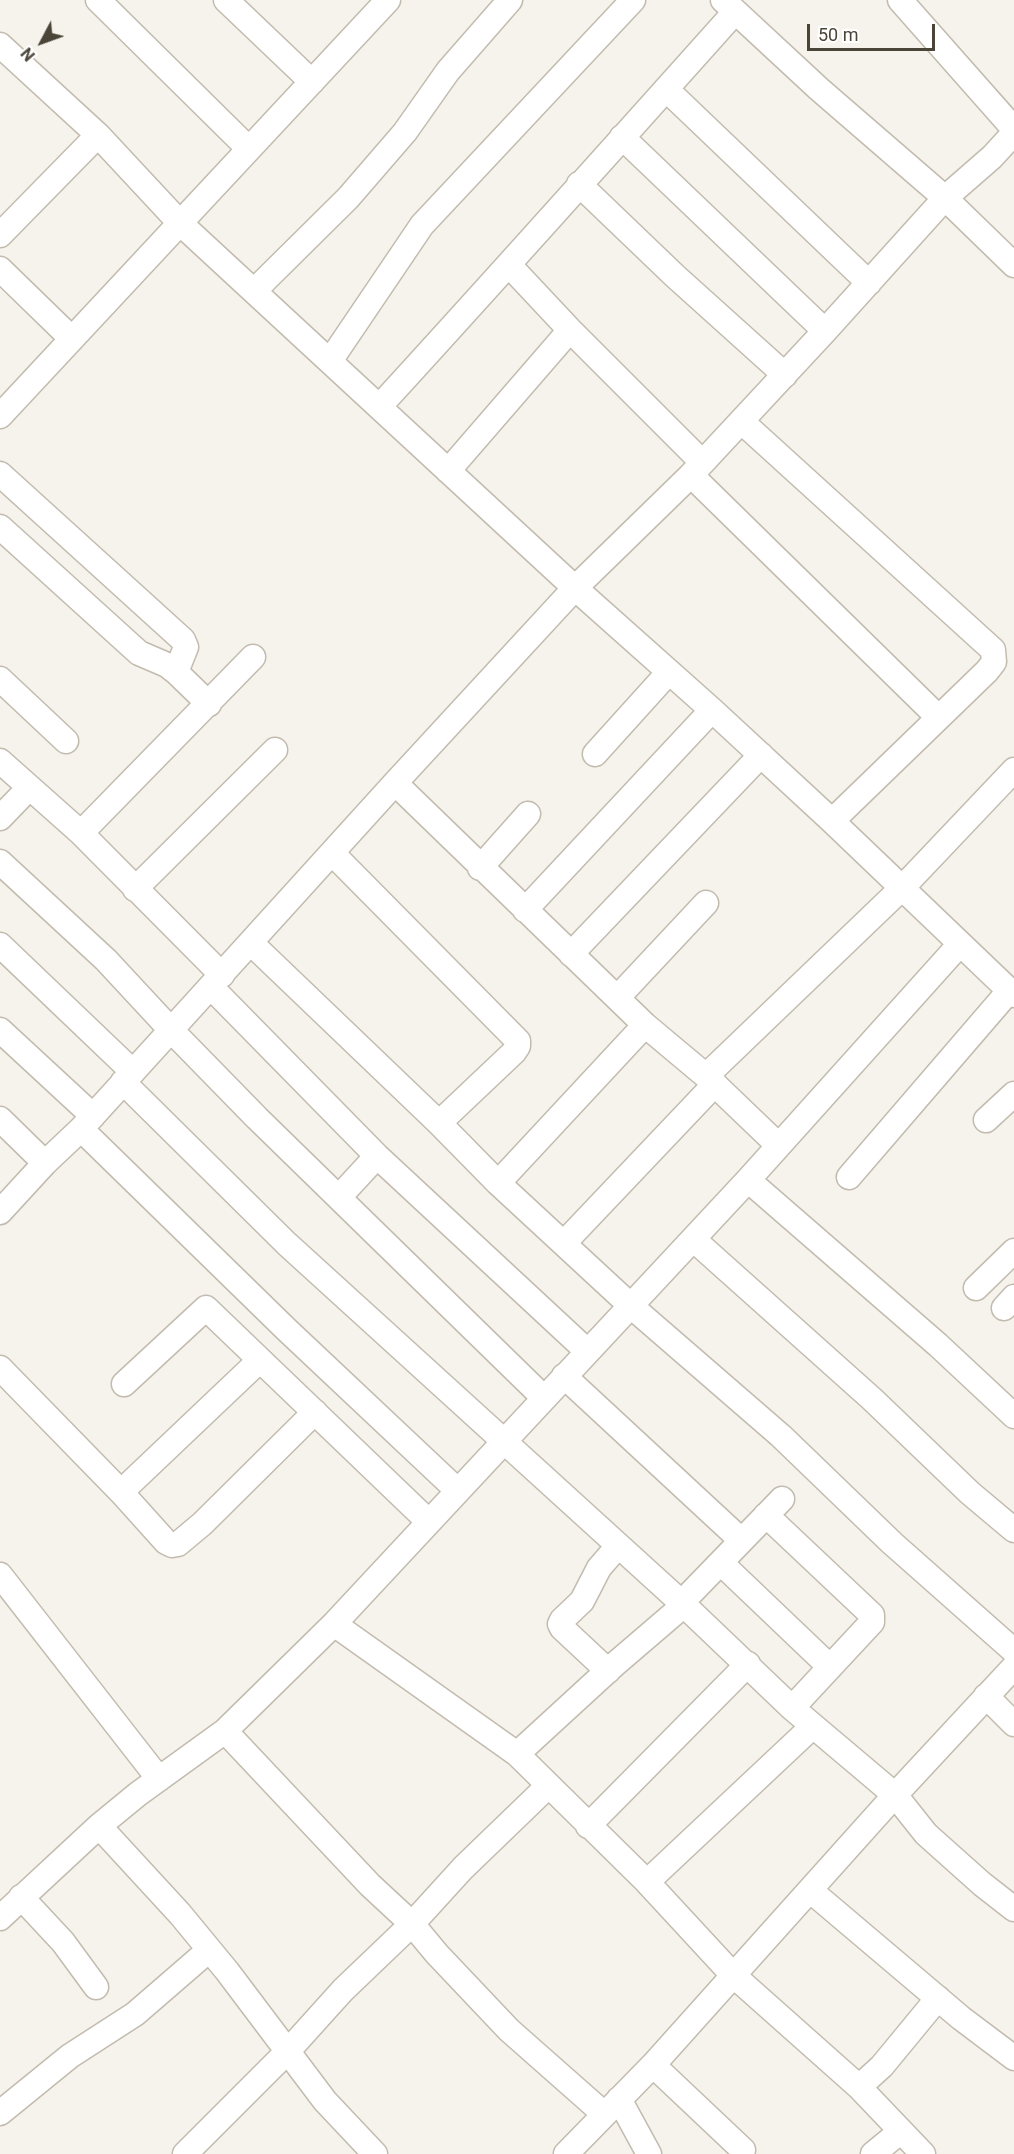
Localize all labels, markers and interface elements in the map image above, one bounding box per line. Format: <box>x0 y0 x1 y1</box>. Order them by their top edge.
north arrow <box>12 12 72 72</box>
scale bar <box>810 12 938 50</box>
text: 50 m <box>818 24 858 45</box>
text: N <box>17 44 39 65</box>

